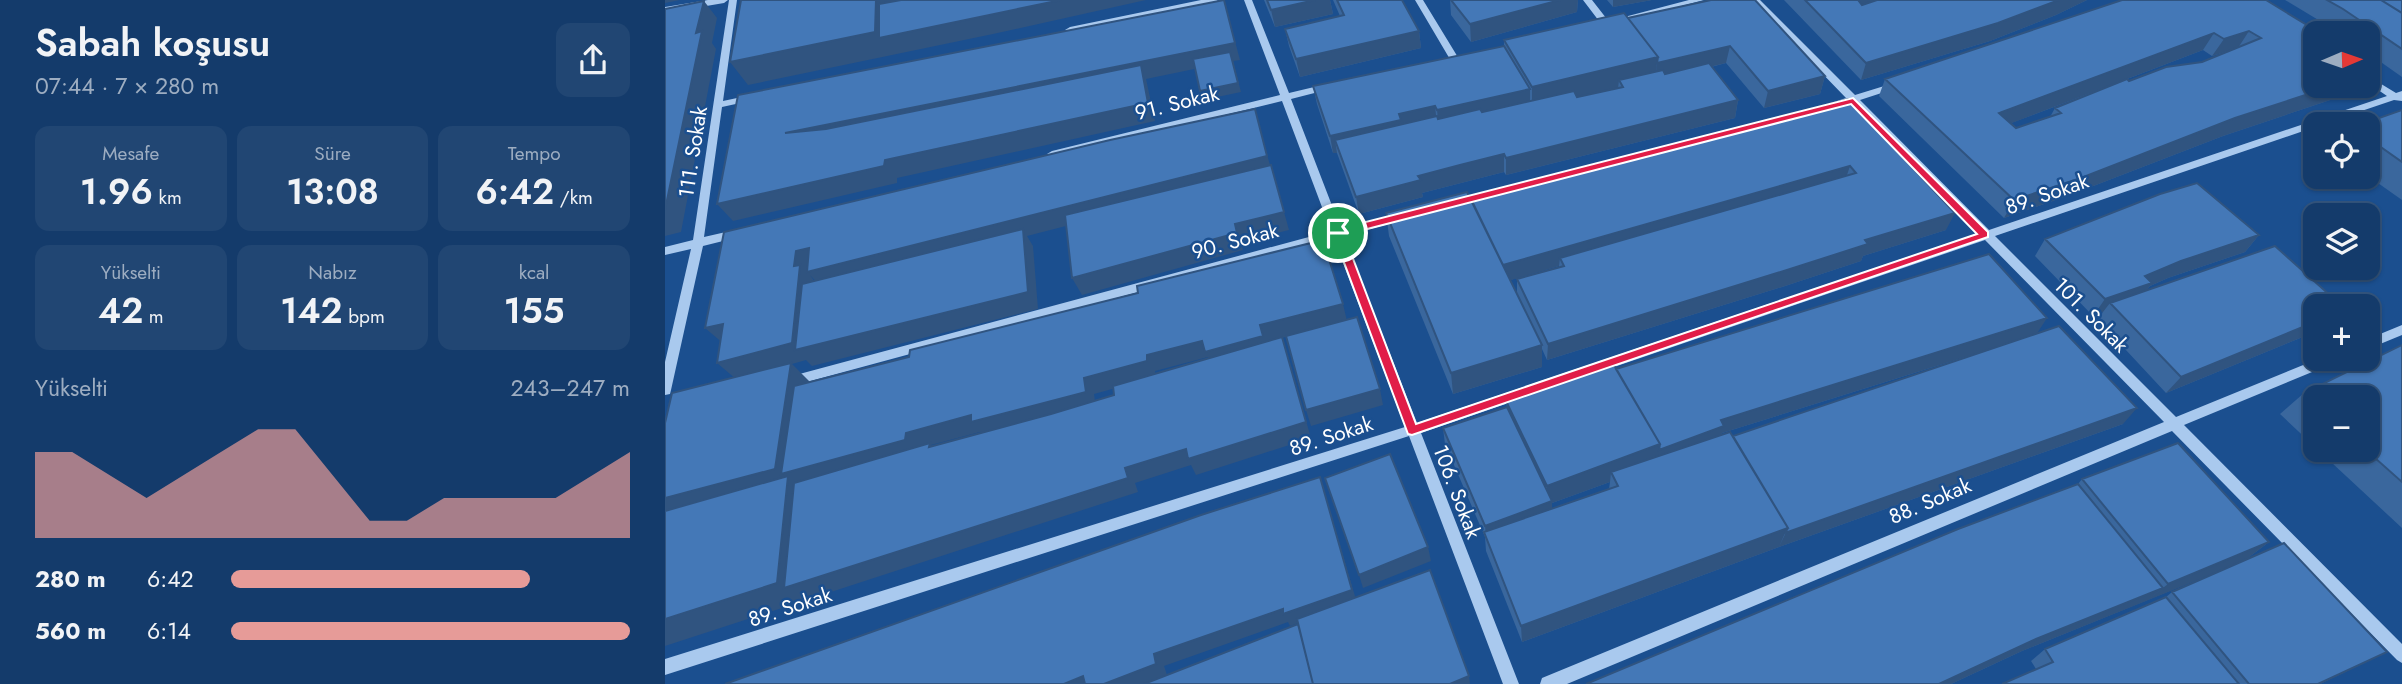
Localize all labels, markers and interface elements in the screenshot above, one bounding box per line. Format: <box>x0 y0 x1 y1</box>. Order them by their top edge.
text: Sabah koşusu <box>35 15 270 70</box>
north arrow <box>2303 21 2380 98</box>
map controls <box>2303 21 2380 462</box>
button: share <box>556 23 630 97</box>
text: 07:44 · 7 × 280 m <box>35 69 219 103</box>
street label: 91. Sokak <box>1132 78 1223 128</box>
street label: 111. Sokak <box>671 103 715 200</box>
button: locate <box>2303 112 2380 189</box>
text: Mesafe <box>102 140 159 167</box>
text: Süre <box>314 140 351 167</box>
text: Tempo <box>508 140 561 167</box>
street label: 89. Sokak <box>2001 166 2093 222</box>
text: 1.96 <box>80 167 153 217</box>
text: 13:08 <box>286 167 379 217</box>
text: 6:42 <box>476 167 554 217</box>
text: km <box>153 184 182 211</box>
text: /km <box>554 184 593 211</box>
pin <box>1308 203 1368 263</box>
button: layers <box>2303 203 2380 280</box>
icon: arrive <box>1319 214 1357 252</box>
street label: 90. Sokak <box>1188 215 1283 267</box>
text: Yükselti <box>101 259 161 286</box>
text: Nabız <box>308 259 357 286</box>
text: kcal <box>519 259 550 286</box>
street label: 101. Sokak <box>2047 271 2136 360</box>
text: 42 <box>98 286 143 336</box>
text: 142 <box>280 286 343 336</box>
text: 155 <box>504 286 564 336</box>
button: + <box>2303 294 2380 371</box>
text: m <box>143 303 164 330</box>
text: bpm <box>343 303 385 330</box>
text: Yükselti <box>35 371 108 405</box>
text: 243–247 m <box>511 371 630 405</box>
button: − <box>2303 385 2380 462</box>
street label: 89. Sokak <box>1285 408 1377 464</box>
street label: 106. Sokak <box>1425 441 1489 544</box>
street label: 88. Sokak <box>1884 470 1976 532</box>
text: 280 m <box>35 562 106 596</box>
text: 6:42 <box>147 562 194 596</box>
street label: 89. Sokak <box>744 579 836 635</box>
text: 560 m <box>35 614 106 648</box>
text: 6:14 <box>147 614 191 648</box>

